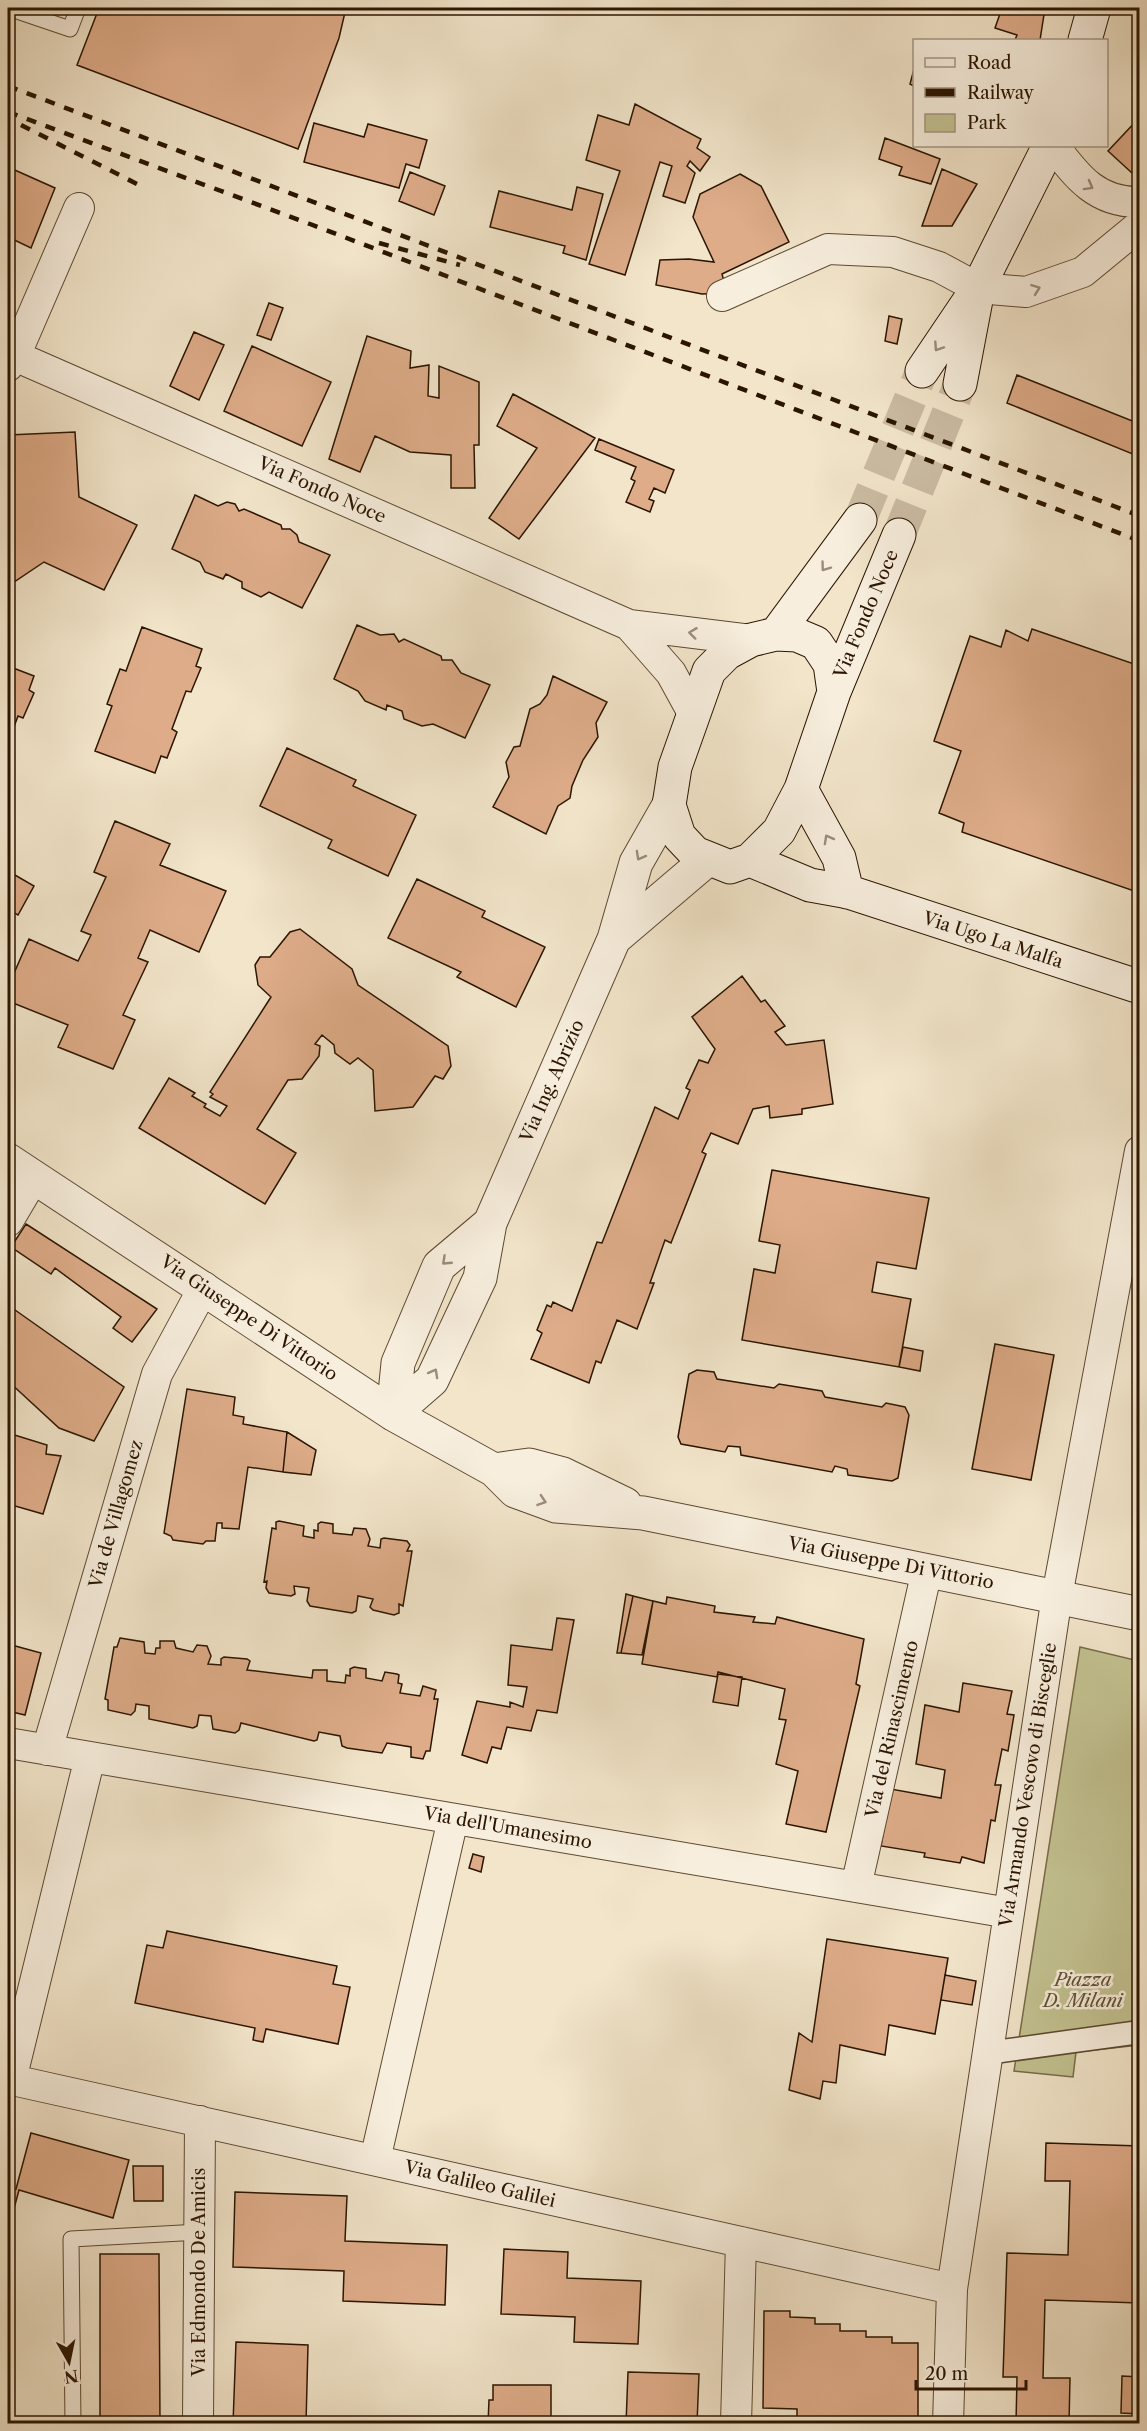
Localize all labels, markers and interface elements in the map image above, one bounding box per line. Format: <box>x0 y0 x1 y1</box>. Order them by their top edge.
legend <box>913 39 1108 147</box>
text: Road <box>967 52 1012 74</box>
text: Railway <box>967 82 1035 104</box>
text: Park <box>967 112 1008 134</box>
one-way arrow <box>1083 179 1093 190</box>
one-way arrow <box>1030 283 1040 296</box>
one-way arrow <box>934 340 945 351</box>
street label: Via Fondo Noce <box>254 452 389 528</box>
street label: Via Fondo Noce <box>829 546 903 683</box>
one-way arrow <box>821 561 832 572</box>
one-way arrow <box>688 627 697 640</box>
one-way arrow <box>824 835 836 845</box>
one-way arrow <box>636 849 647 860</box>
street label: Via Ugo La Malfa <box>919 907 1066 973</box>
street label: Via Ing. Abrizio <box>515 1016 589 1147</box>
street label: Via Giuseppe Di Vittorio <box>155 1250 342 1386</box>
one-way arrow <box>442 1254 452 1265</box>
one-way arrow <box>427 1369 438 1379</box>
street label: Via de Villagomez <box>84 1437 148 1591</box>
one-way arrow <box>537 1493 547 1506</box>
street label: Via Giuseppe Di Vittorio <box>785 1532 996 1594</box>
street label: Via del Rinascimento <box>861 1638 923 1821</box>
street label: Via Armando Vescovo di Bisceglie <box>994 1641 1061 1930</box>
street label: Via dell'Umanesimo <box>421 1802 594 1854</box>
park label: Piazza D. Milani <box>1041 1969 1124 2012</box>
street label: Via Galileo Galilei <box>401 2156 558 2212</box>
street label: Via Edmondo De Amicis <box>188 2168 210 2377</box>
north arrow <box>39 2332 99 2392</box>
scale bar <box>916 2353 1026 2391</box>
text: 20 m <box>925 2363 969 2385</box>
text: N <box>63 2366 80 2388</box>

